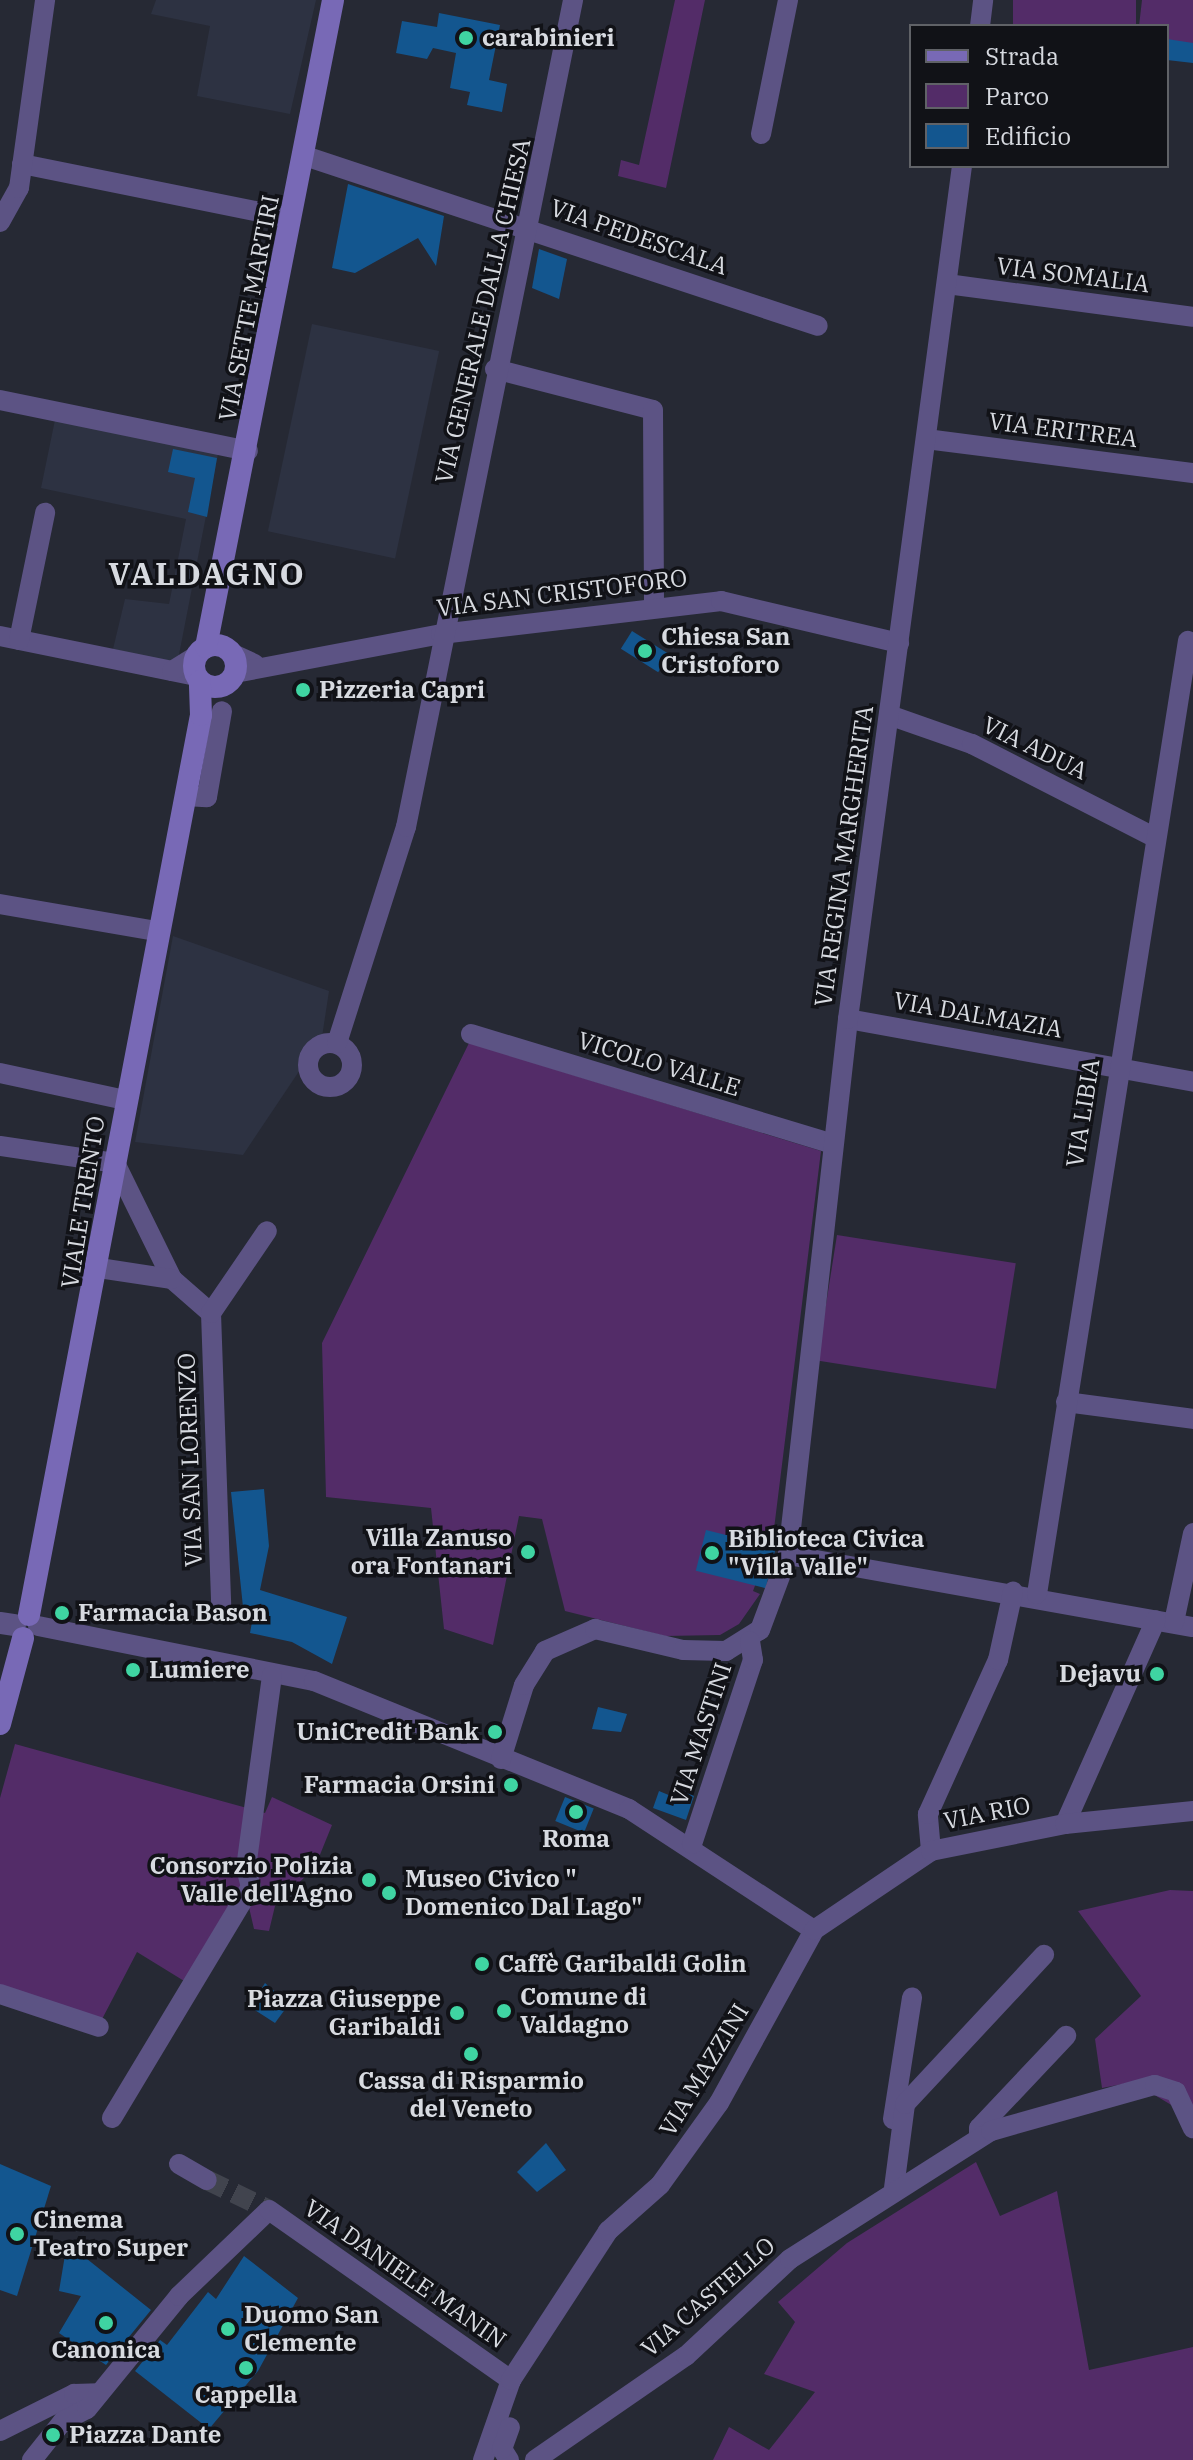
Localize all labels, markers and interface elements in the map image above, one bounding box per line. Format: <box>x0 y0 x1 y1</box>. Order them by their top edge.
place label: carabinieri <box>482 24 614 52</box>
legend <box>909 24 1169 168</box>
marker: carabinieri <box>457 29 475 47</box>
text: Strada <box>985 40 1059 72</box>
text: Parco <box>985 80 1049 112</box>
text: Edificio <box>985 120 1071 152</box>
street label: VIA GENERALE DALLA CHIESA <box>429 136 537 486</box>
street label: VIA SETTE MARTIRI <box>213 192 285 424</box>
street label: VIA PEDESCALA <box>547 193 731 281</box>
street label: VIA SOMALIA <box>995 251 1151 299</box>
street label: VIA ERITREA <box>987 407 1139 453</box>
district label: VALDAGNO <box>108 554 306 592</box>
street label: VIA SAN CRISTOFORO <box>435 563 689 623</box>
place label: Chiesa San Cristoforo <box>661 623 790 679</box>
marker: Chiesa San Cristoforo <box>636 642 654 660</box>
place label: Pizzeria Capri <box>319 676 485 704</box>
marker: Pizzeria Capri <box>294 681 312 699</box>
street label: VIA REGINA MARGHERITA <box>809 704 879 1008</box>
street label: VIA ADUA <box>978 710 1092 786</box>
street label: VIA DALMAZIA <box>891 986 1065 1044</box>
street label: VICOLO VALLE <box>574 1026 744 1102</box>
street label: VIA LIBIA <box>1060 1057 1106 1169</box>
street label: VIALE TRENTO <box>55 1114 111 1290</box>
street label: VIA SAN LORENZO <box>172 1352 208 1568</box>
place label: Villa Zanuso ora Fontanari <box>351 1524 512 1580</box>
place label: Biblioteca Civica "Villa Valle" <box>728 1525 924 1581</box>
marker: Villa Zanuso ora Fontanari <box>519 1543 537 1561</box>
marker: Biblioteca Civica "Villa Valle" <box>703 1544 721 1562</box>
place label: Farmacia Bason <box>78 1599 268 1627</box>
marker: Farmacia Bason <box>53 1604 71 1622</box>
place label: Lumiere <box>149 1656 250 1684</box>
street label: VIA MASTINI <box>664 1659 738 1809</box>
place label: Dejavu <box>1059 1660 1141 1688</box>
marker: Lumiere <box>124 1661 142 1679</box>
marker: Dejavu <box>1148 1665 1166 1683</box>
place label: UniCredit Bank <box>296 1718 479 1746</box>
marker: UniCredit Bank <box>486 1723 504 1741</box>
place label: Farmacia Orsini <box>304 1771 495 1799</box>
marker: Farmacia Orsini <box>502 1776 520 1794</box>
street label: VIA RIO <box>941 1790 1033 1836</box>
marker: Roma <box>567 1803 585 1821</box>
place label: Roma <box>542 1825 610 1853</box>
place label: Consorzio Polizia Valle dell'Agno <box>150 1852 353 1908</box>
place label: Museo Civico " Domenico Dal Lago" <box>405 1865 643 1921</box>
marker: Consorzio Polizia Valle dell'Agno <box>360 1871 378 1889</box>
marker: Museo Civico " Domenico Dal Lago" <box>380 1884 398 1902</box>
place label: Caffè Garibaldi Golin <box>498 1950 747 1978</box>
marker: Caffè Garibaldi Golin <box>473 1955 491 1973</box>
place label: Comune di Valdagno <box>520 1983 647 2039</box>
place label: Piazza Giuseppe Garibaldi <box>247 1985 441 2041</box>
street label: VIA MAZZINI <box>653 1999 755 2141</box>
marker: Comune di Valdagno <box>495 2002 513 2020</box>
marker: Piazza Giuseppe Garibaldi <box>448 2004 466 2022</box>
marker: Cassa di Risparmio del Veneto <box>462 2045 480 2063</box>
place label: Cassa di Risparmio del Veneto <box>358 2067 584 2123</box>
street label: VIA DANIELE MANIN <box>299 2193 511 2355</box>
place label: Cinema Teatro Super <box>33 2206 188 2262</box>
marker: Cinema Teatro Super <box>8 2225 26 2243</box>
street label: VIA CASTELLO <box>635 2231 781 2363</box>
place label: Duomo San Clemente <box>244 2301 379 2357</box>
marker: Canonica <box>97 2314 115 2332</box>
marker: Duomo San Clemente <box>219 2320 237 2338</box>
place label: Canonica <box>51 2336 161 2364</box>
marker: Cappella <box>237 2359 255 2377</box>
place label: Cappella <box>195 2381 297 2409</box>
place label: Piazza Dante <box>69 2421 221 2449</box>
marker: Piazza Dante <box>44 2426 62 2444</box>

